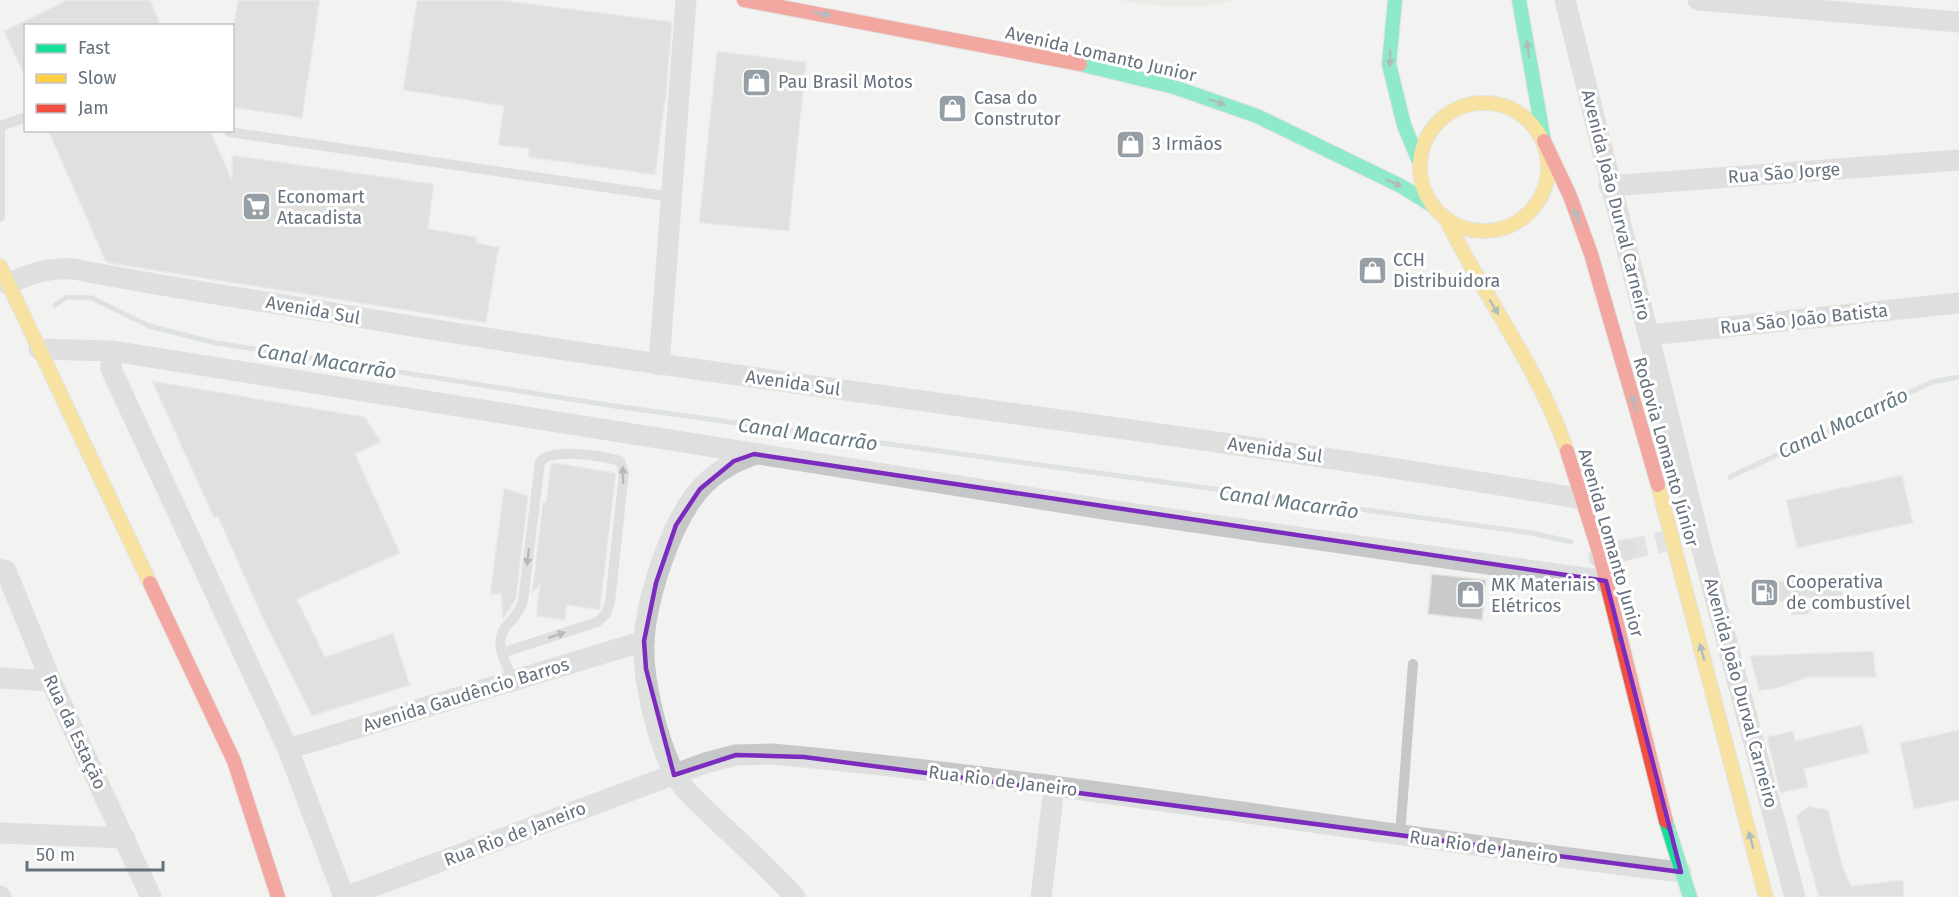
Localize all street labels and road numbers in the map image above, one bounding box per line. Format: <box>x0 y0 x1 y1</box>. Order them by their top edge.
street label: Avenida Lomanto Junior <box>1003 21 1199 87</box>
street label: Avenida João Durval Carneiro <box>1577 87 1655 323</box>
street label: Rua São Jorge <box>1727 158 1841 188</box>
street label: Avenida Sul <box>264 291 362 329</box>
street label: Rua São João Batista <box>1719 299 1889 339</box>
street label: Rodovia Lomanto Júnior <box>1628 355 1704 549</box>
street label: Avenida Sul <box>744 365 842 401</box>
street label: Avenida Sul <box>1226 432 1324 468</box>
street label: Avenida Lomanto Junior <box>1574 446 1648 640</box>
street label: Avenida João Durval Carneiro <box>1700 576 1782 810</box>
street label: Avenida Gaudêncio Barros <box>360 653 572 737</box>
street label: Rua da Estação <box>39 671 111 793</box>
street label: Rua Rio de Janeiro <box>927 761 1079 801</box>
street label: Rua Rio de Janeiro <box>441 797 589 871</box>
street label: Rua Rio de Janeiro <box>1408 826 1560 868</box>

